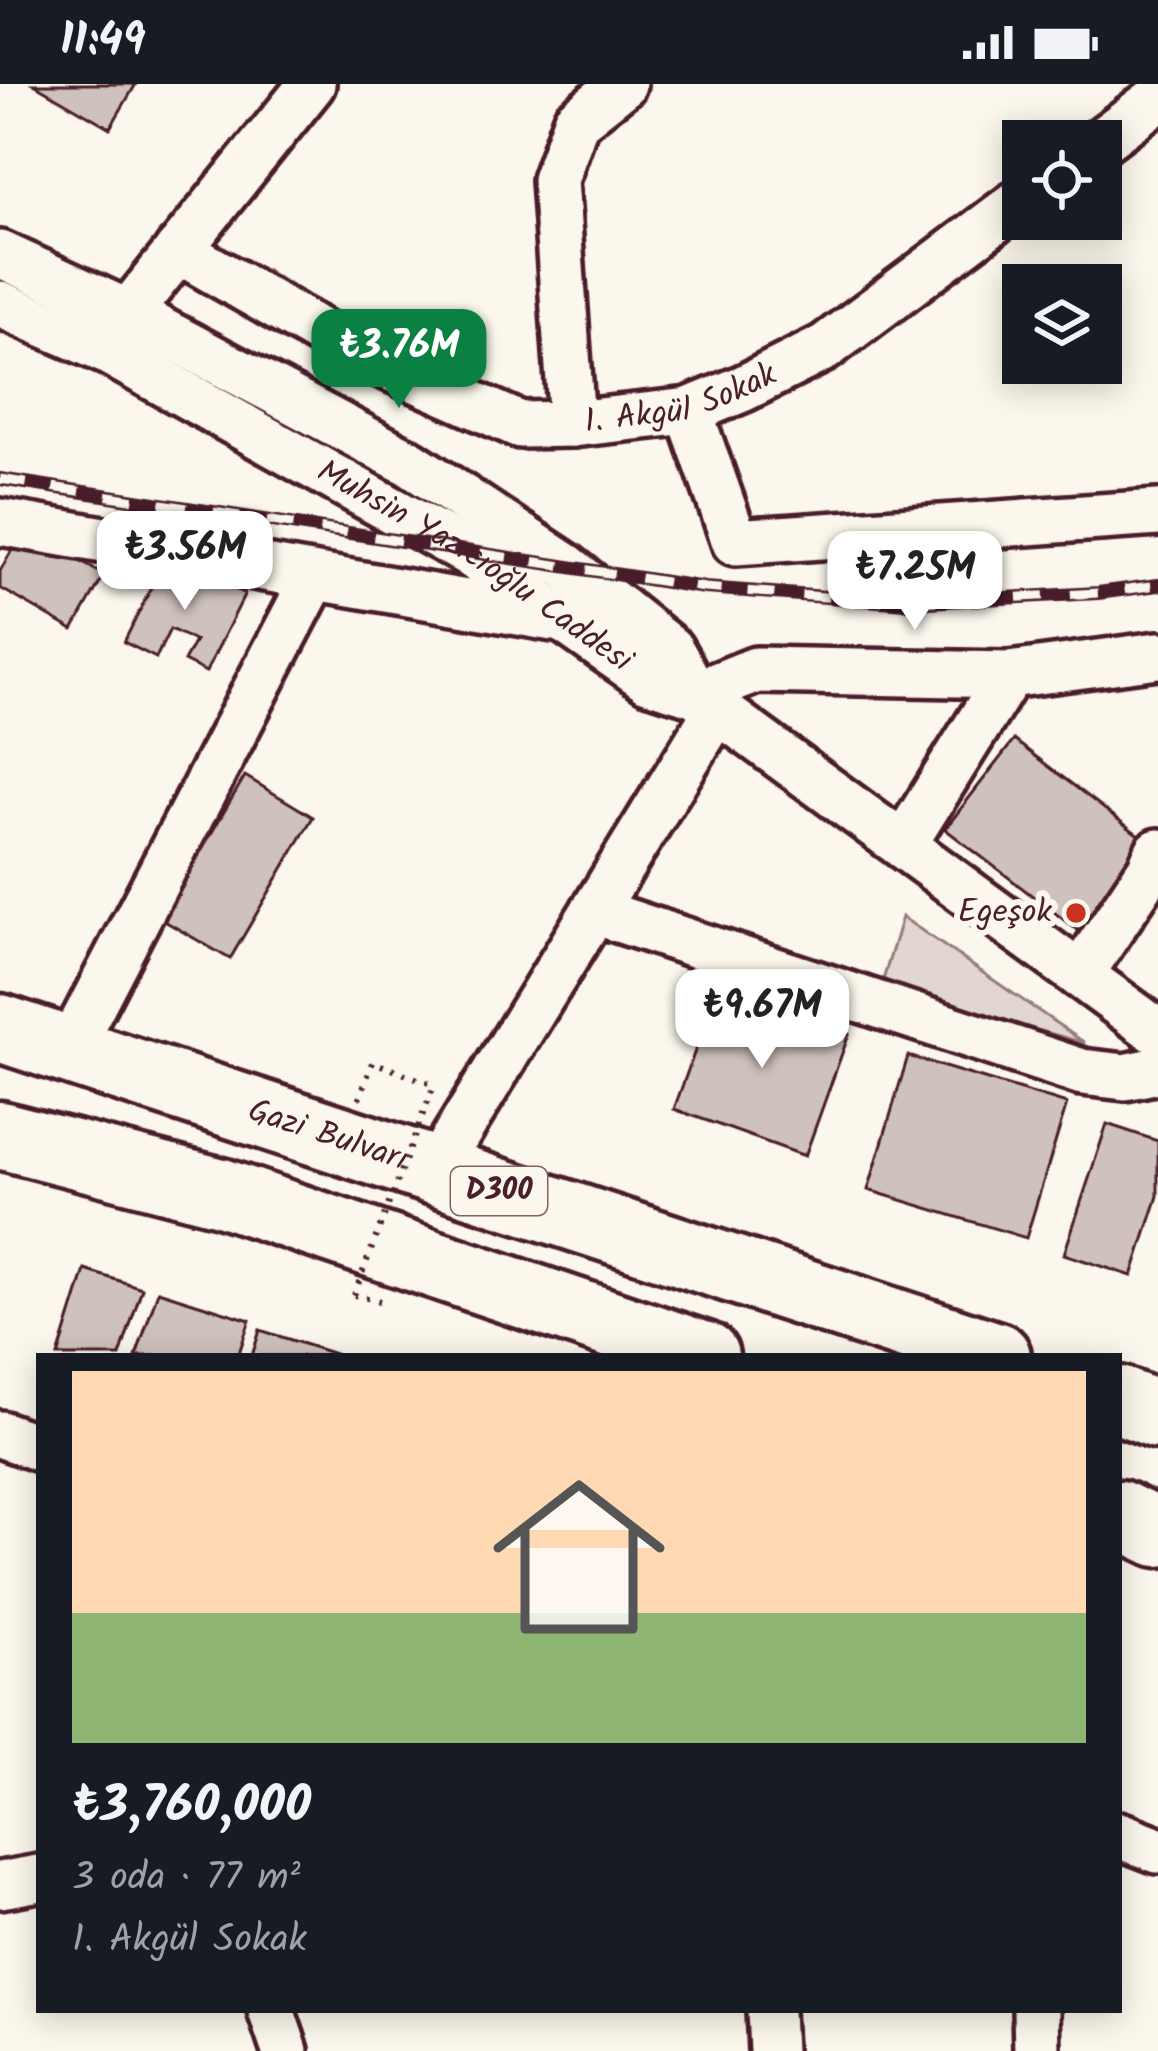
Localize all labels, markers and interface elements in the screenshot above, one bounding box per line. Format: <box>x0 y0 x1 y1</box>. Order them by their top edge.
text: 11:49 <box>60 6 146 78</box>
map controls <box>1002 120 1122 384</box>
button: locate <box>1002 120 1122 240</box>
button: layers <box>1002 264 1122 384</box>
pin: ₺3.76M <box>301 309 497 411</box>
text: ₺3.76M <box>338 317 460 379</box>
street label: 1. Akgül Sokak <box>582 349 787 449</box>
street label: Muhsin Yazıcıoğlu Caddesi <box>306 446 644 687</box>
pin: ₺3.56M <box>87 511 283 613</box>
text: ₺3.56M <box>124 519 246 581</box>
pin: ₺7.25M <box>817 531 1013 633</box>
text: ₺7.25M <box>854 539 976 601</box>
place label: Egeşok <box>958 887 1053 940</box>
marker: Egeşok <box>1063 900 1089 926</box>
pin: ₺9.67M <box>664 969 860 1071</box>
text: ₺9.67M <box>702 977 822 1039</box>
street label: Gazi Bulvarı <box>241 1085 414 1187</box>
road number: D300 <box>451 1167 547 1215</box>
icon: home <box>471 1449 687 1665</box>
text: ₺3,760,000 <box>72 1767 311 1848</box>
text: 3 oda · 77 m² <box>72 1848 301 1910</box>
text: 1. Akgül Sokak <box>72 1910 307 1972</box>

